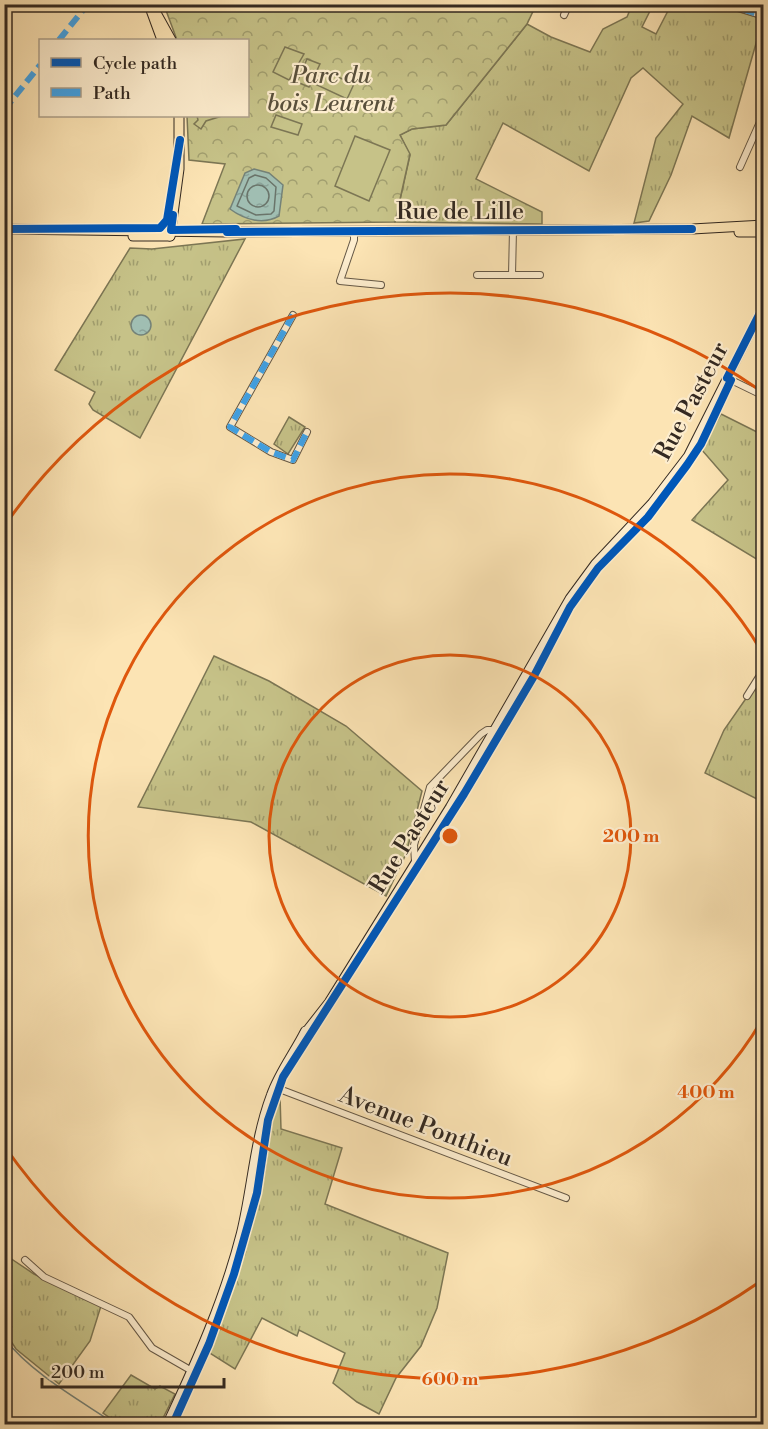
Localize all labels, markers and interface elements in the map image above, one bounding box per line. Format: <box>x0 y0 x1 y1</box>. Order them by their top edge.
legend <box>39 39 249 117</box>
text: Cycle path <box>93 52 177 75</box>
park label: Parc du bois Leurent <box>267 61 396 119</box>
text: Path <box>93 82 131 105</box>
street label: Rue de Lille <box>396 197 524 227</box>
street label: Rue Pasteur <box>648 337 736 466</box>
street label: Rue Pasteur <box>363 774 457 900</box>
text: 200 m <box>603 825 660 848</box>
centre of rings <box>440 826 460 846</box>
street label: Avenue Ponthieu <box>334 1080 517 1174</box>
text: 400 m <box>677 1081 735 1104</box>
scale bar <box>42 1351 224 1389</box>
text: 200 m <box>51 1361 105 1384</box>
text: 600 m <box>422 1368 479 1391</box>

